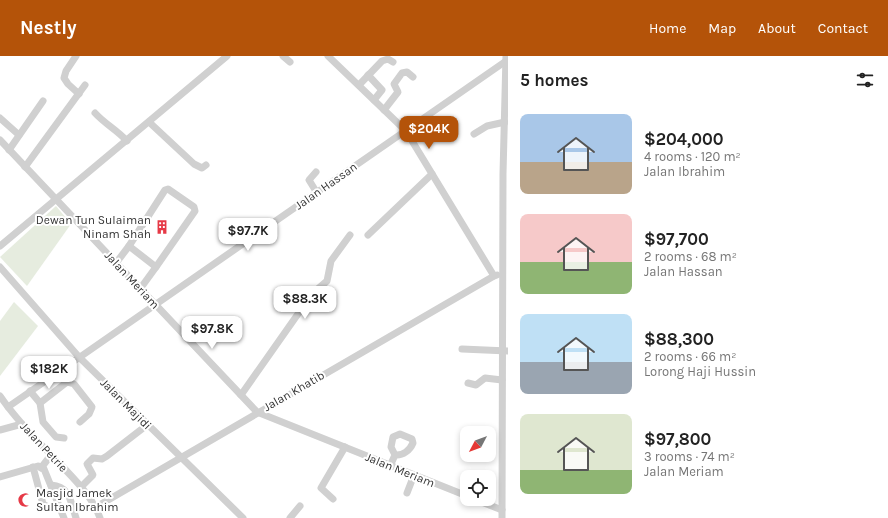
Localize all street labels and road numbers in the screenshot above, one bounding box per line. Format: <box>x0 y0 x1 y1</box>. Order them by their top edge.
street label: Jalan Hassan <box>292 159 360 213</box>
street label: Jalan Meriam <box>102 248 162 312</box>
street label: Jalan Khatib <box>261 368 327 414</box>
street label: Jalan Majidi <box>98 376 154 432</box>
street label: Jalan Petrie <box>17 419 71 475</box>
street label: Jalan Meriam <box>363 450 437 490</box>

